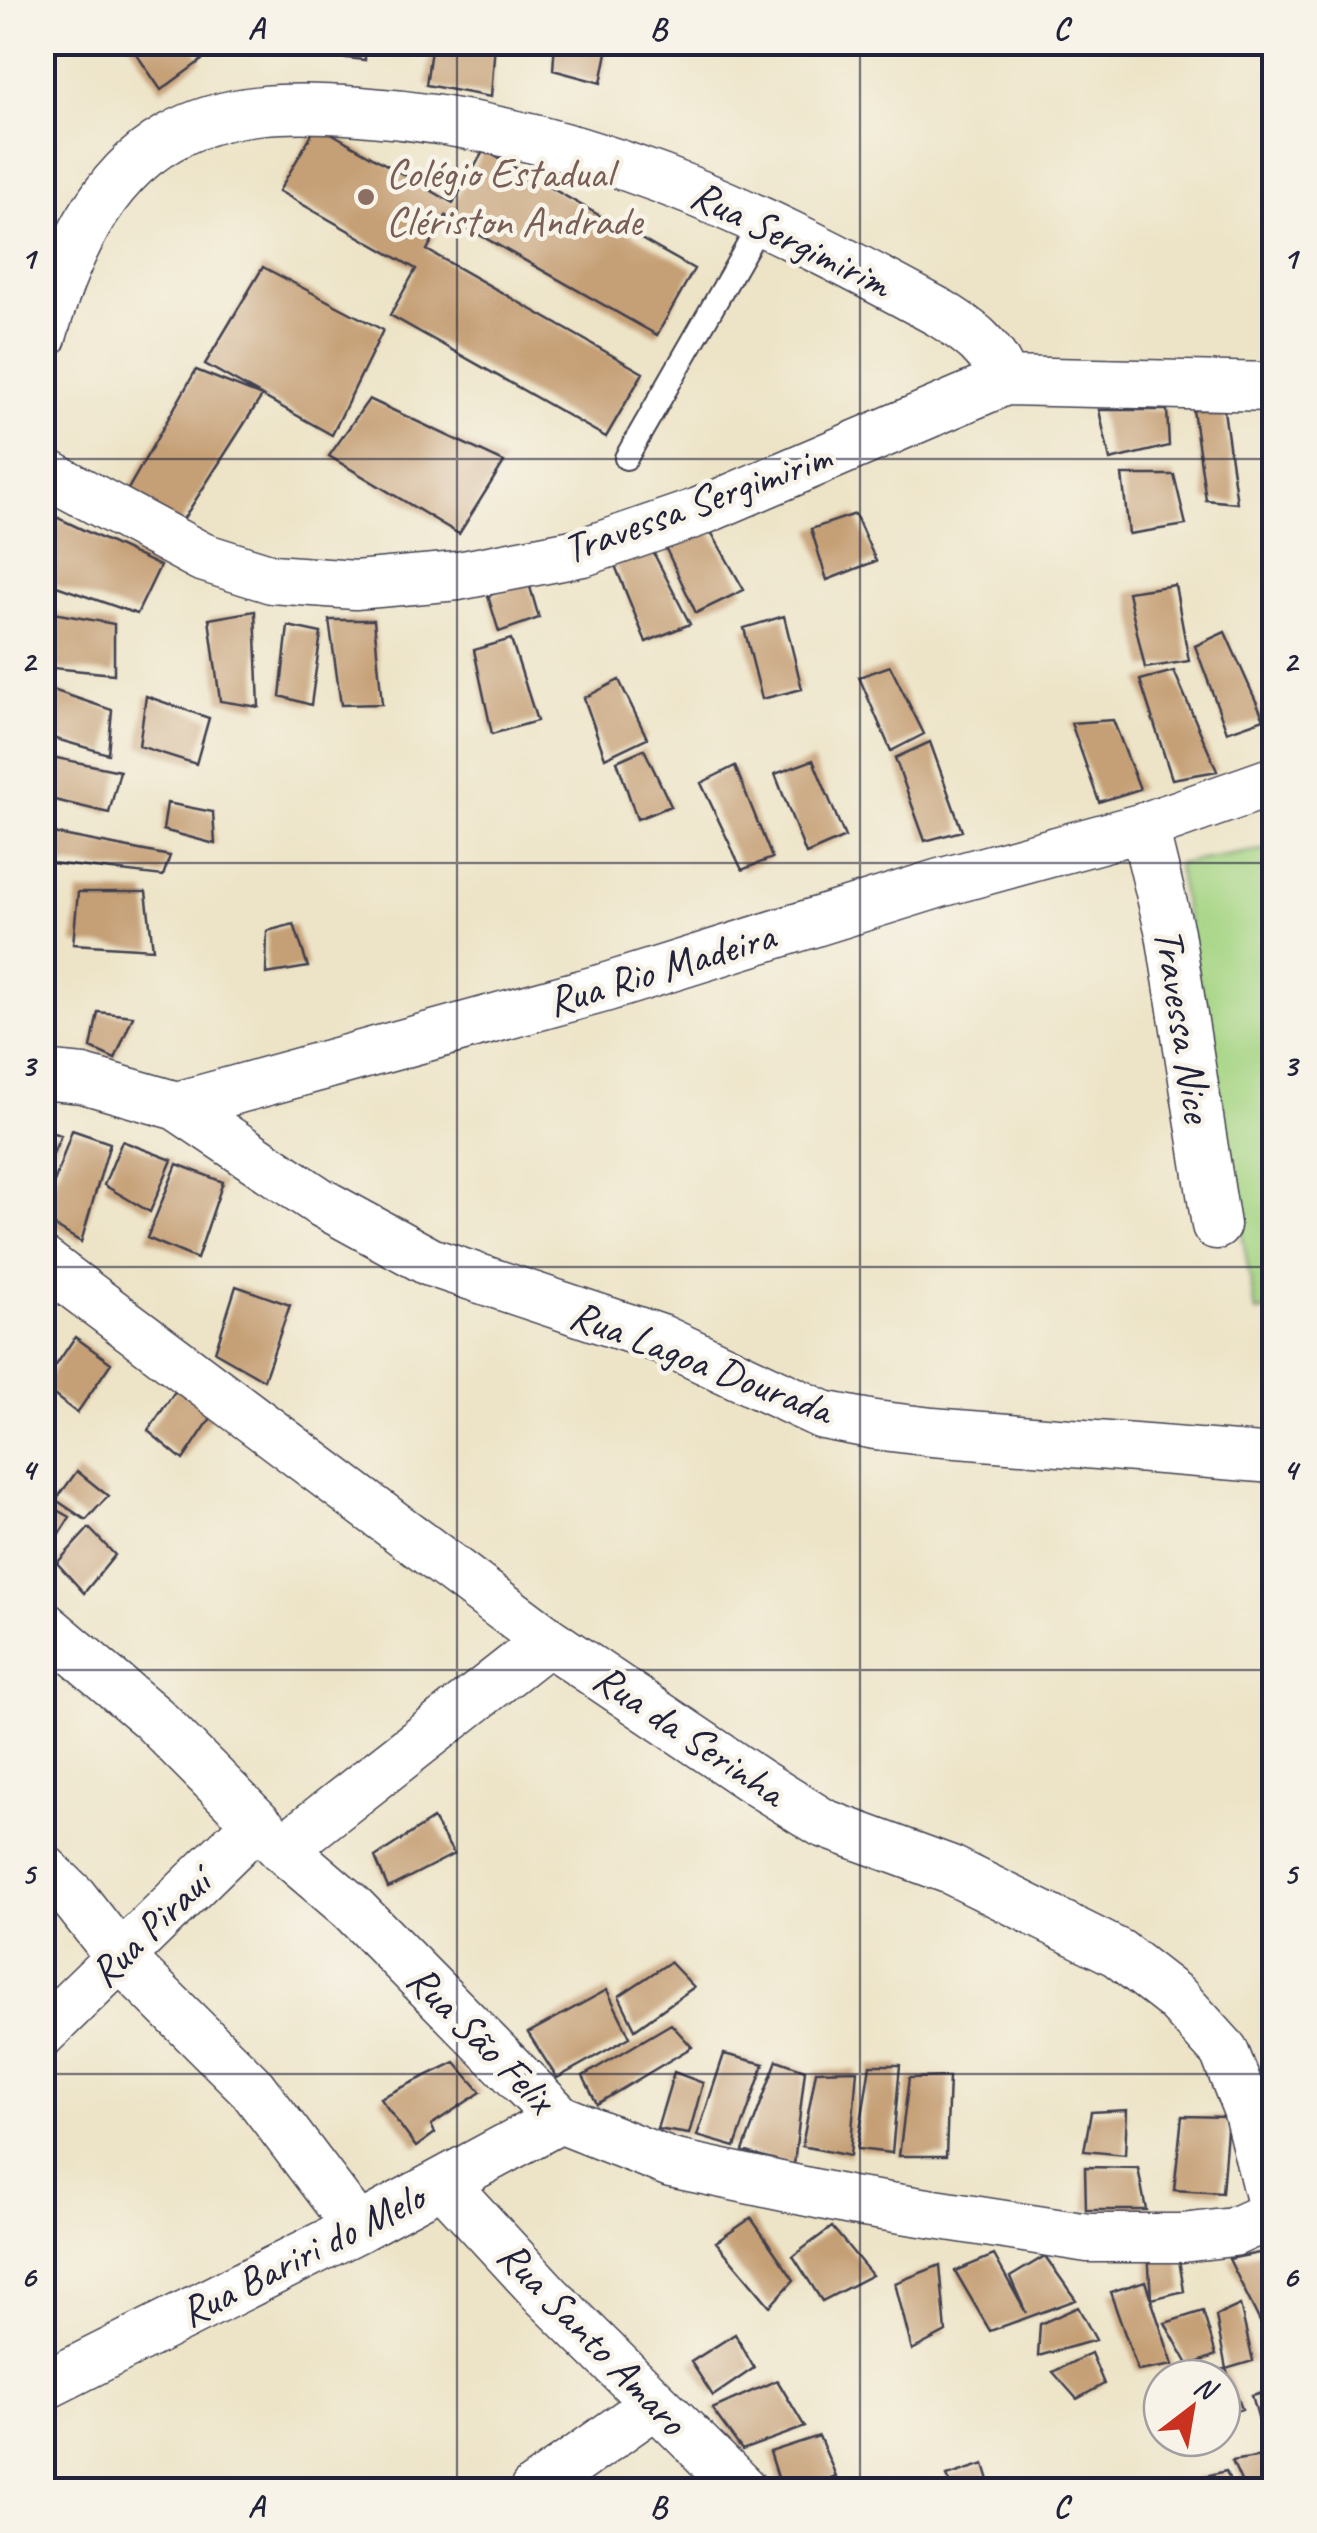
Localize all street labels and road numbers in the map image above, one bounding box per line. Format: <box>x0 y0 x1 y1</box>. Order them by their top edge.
street label: Rua Sergimirim <box>682 168 902 311</box>
street label: Travessa Sergimirim <box>556 429 840 576</box>
street label: Rua Rio Madeira <box>541 908 784 1029</box>
street label: Travessa Nice <box>1142 925 1225 1128</box>
street label: Rua Lagoa Dourada <box>563 1288 843 1438</box>
street label: Rua da Serinha <box>583 1652 798 1820</box>
street label: Rua Pirauí <box>78 1852 228 1999</box>
street label: Rua São Felix <box>395 1953 569 2127</box>
street label: Rua Bariri do Melo <box>171 2169 437 2339</box>
street label: Rua Santo Amaro <box>486 2229 700 2448</box>

